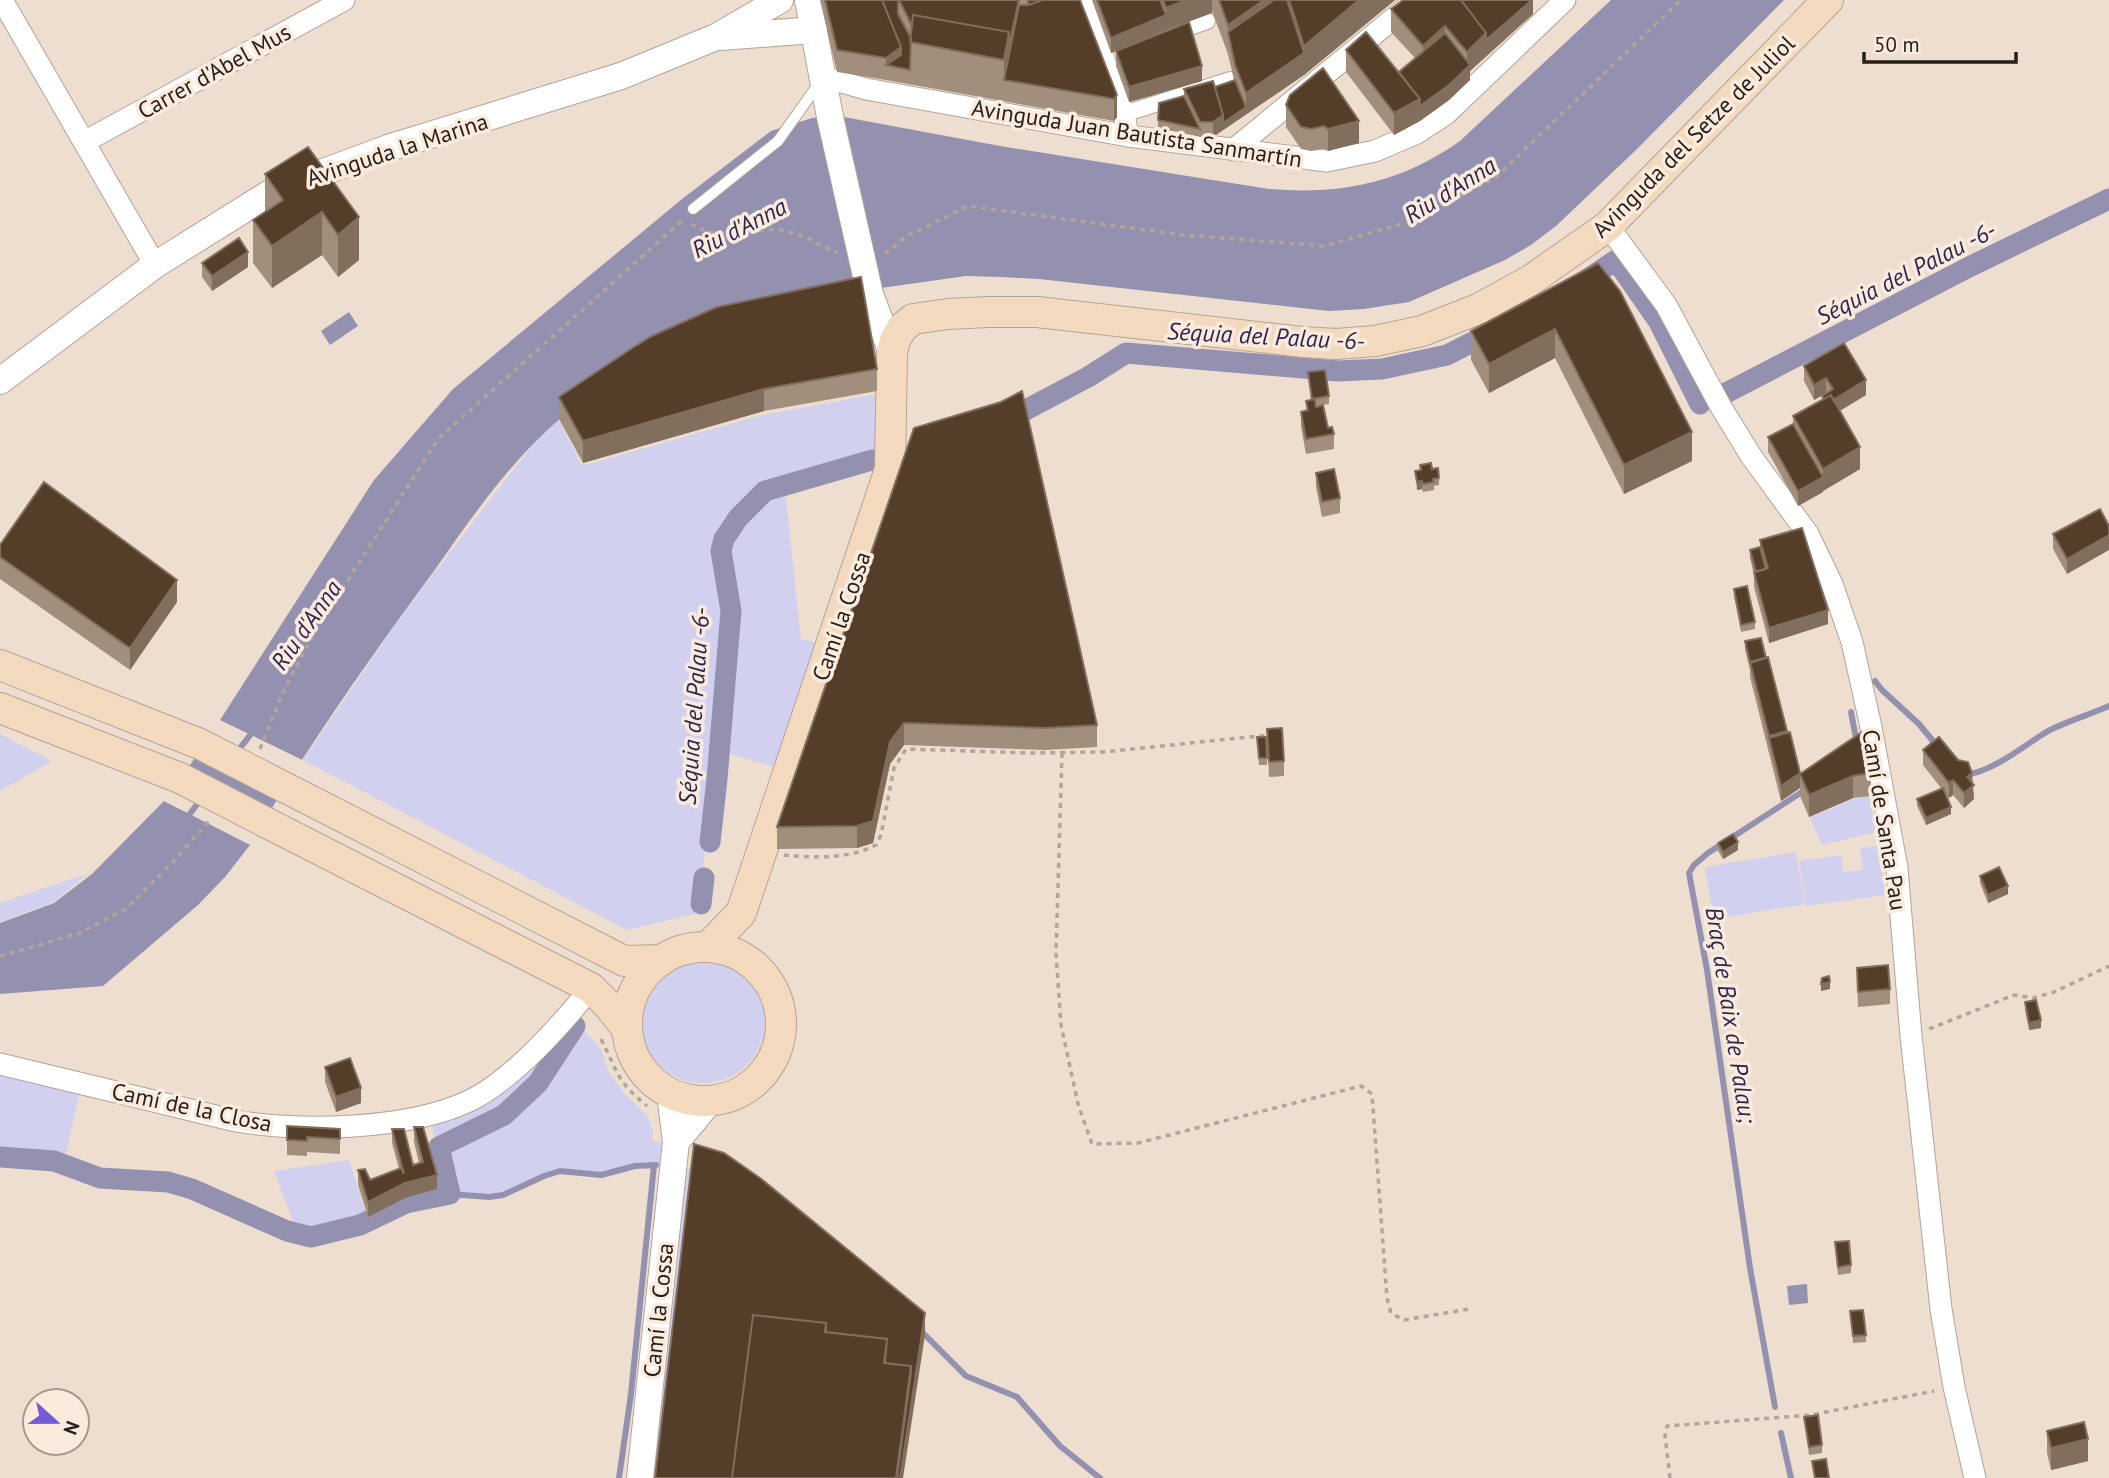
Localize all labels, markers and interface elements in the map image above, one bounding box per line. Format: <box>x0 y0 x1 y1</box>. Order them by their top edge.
street label: Carrer d'Abel Mus <box>132 17 296 125</box>
scale bar <box>1864 21 2016 65</box>
street label: Avinguda del Setze de Juliol <box>1586 28 1801 243</box>
text: 50 m <box>1874 31 1920 58</box>
street label: Avinguda Juan Bautista Sanmartín <box>970 93 1304 173</box>
street label: Avinguda la Marina <box>303 106 491 192</box>
water label: Riu d'Anna <box>1398 150 1502 230</box>
water label: Riu d'Anna <box>686 191 792 265</box>
water label: Séquia del Palau -6- <box>1811 214 2001 332</box>
water label: Séquia del Palau -6- <box>1166 315 1366 357</box>
street label: Camí la Cossa <box>805 548 877 684</box>
water label: Riu d'Anna <box>264 574 348 676</box>
water label: Séquia del Palau -6- <box>672 606 716 806</box>
street label: Camí de Santa Pau <box>1856 727 1914 913</box>
water label: Braç de Baix de Palau; <box>1699 905 1764 1127</box>
street label: Camí de la Closa <box>109 1076 275 1138</box>
street label: Camí la Cossa <box>637 1241 679 1379</box>
north arrow <box>21 1387 91 1457</box>
text: N <box>58 1418 85 1438</box>

